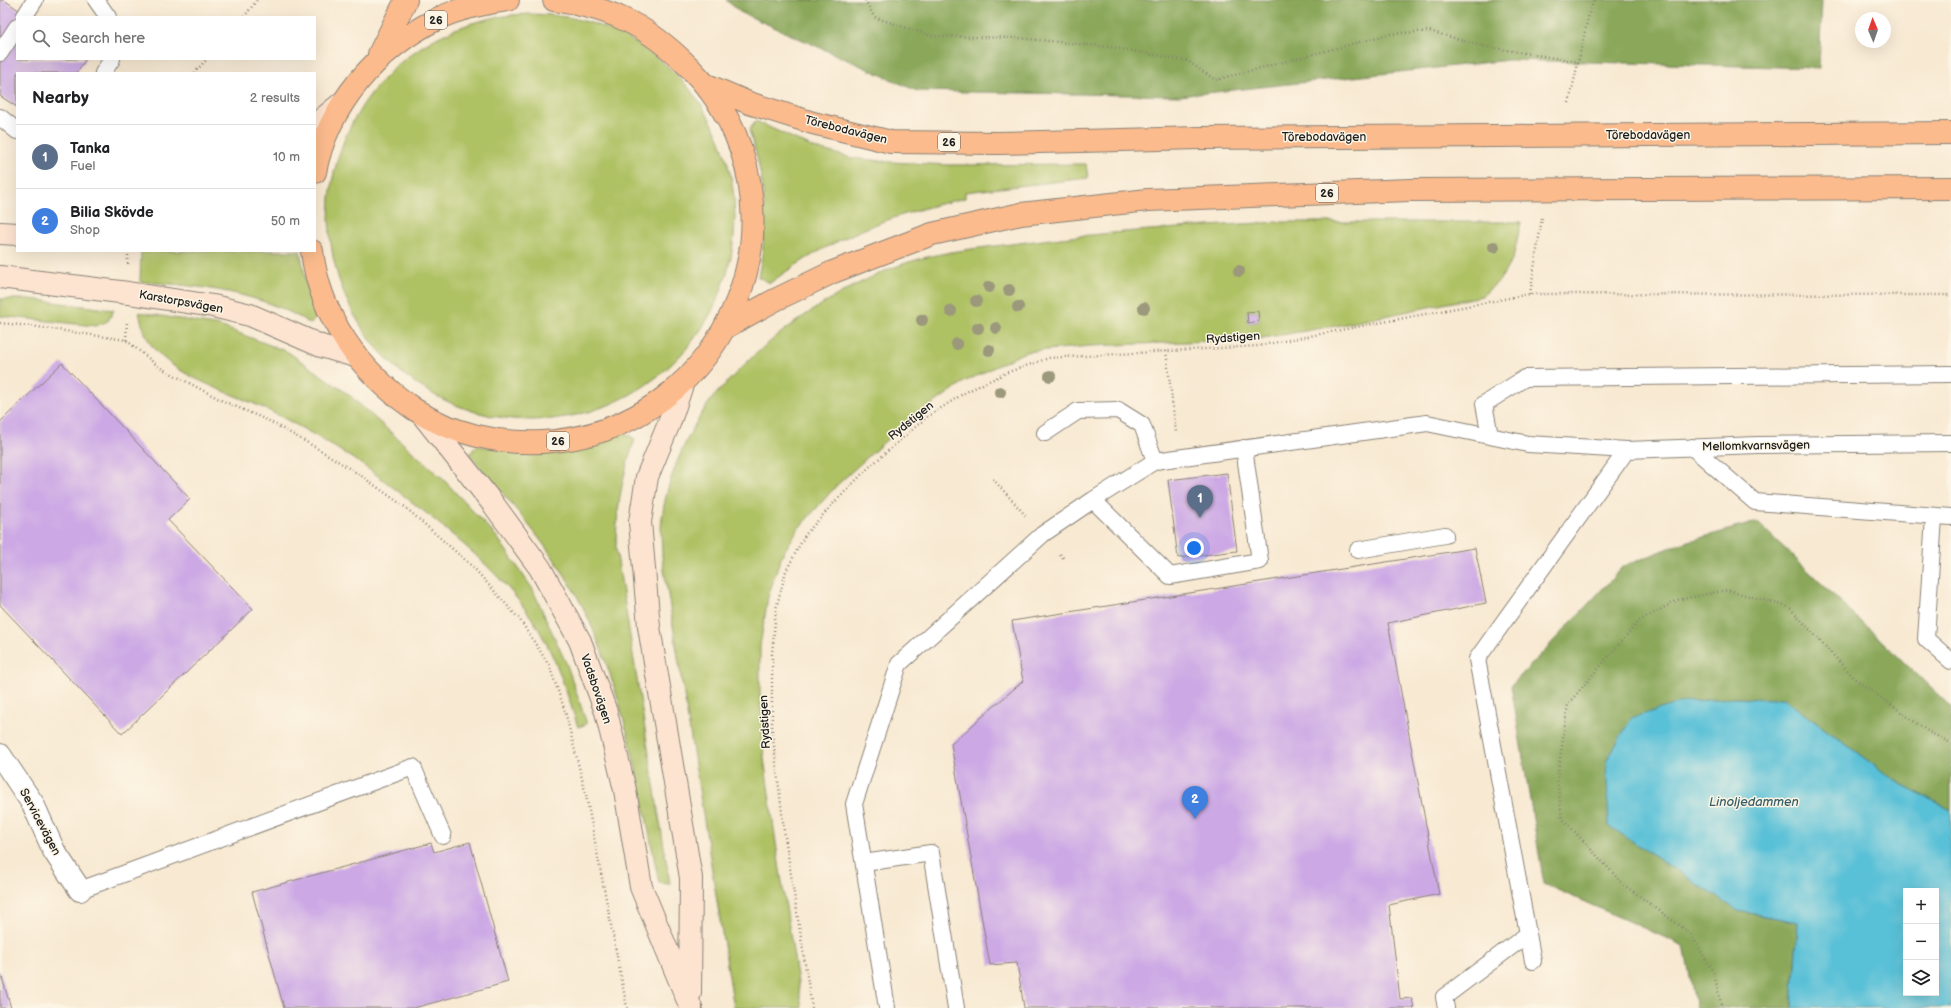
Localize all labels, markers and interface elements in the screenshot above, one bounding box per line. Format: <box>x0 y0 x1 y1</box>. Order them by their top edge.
road number: 26 <box>425 11 447 29</box>
north arrow <box>1855 12 1891 48</box>
search box <box>16 16 316 60</box>
icon: search <box>30 27 52 49</box>
text: Search here <box>62 29 145 48</box>
text: Nearby <box>32 88 89 108</box>
text: 2 results <box>250 90 300 106</box>
street label: Törebodavägen <box>803 113 889 148</box>
street label: Törebodavägen <box>1606 128 1690 143</box>
street label: Törebodavägen <box>1282 130 1366 145</box>
road number: 26 <box>938 133 960 151</box>
text: Tanka <box>70 139 110 158</box>
text: 1 <box>42 149 48 165</box>
text: 10 m <box>273 149 300 165</box>
text: Fuel <box>70 158 95 174</box>
road number: 26 <box>1316 184 1338 202</box>
text: Bilia Skövde <box>70 203 154 222</box>
text: 2 <box>41 213 49 229</box>
text: 50 m <box>271 213 300 229</box>
text: Shop <box>70 222 100 238</box>
street label: Karstorpsvägen <box>138 287 225 317</box>
street label: Rydstigen <box>1206 329 1261 347</box>
street label: Rydstigen <box>885 398 937 444</box>
road number: 26 <box>547 432 569 450</box>
street label: Mellomkvarnsvägen <box>1702 438 1810 454</box>
pin: 1 <box>1187 485 1213 518</box>
your location <box>1184 538 1204 558</box>
street label: Vadsbovägen <box>577 652 615 726</box>
street label: Rydstigen <box>756 694 774 749</box>
street label: Servicevägen <box>16 786 64 858</box>
pin: 2 <box>1182 786 1208 819</box>
water label: Linoljedammen <box>1709 794 1799 810</box>
map controls <box>1903 888 1939 996</box>
button: + <box>1903 888 1939 924</box>
button: − <box>1903 924 1939 960</box>
button: layers <box>1903 960 1939 996</box>

